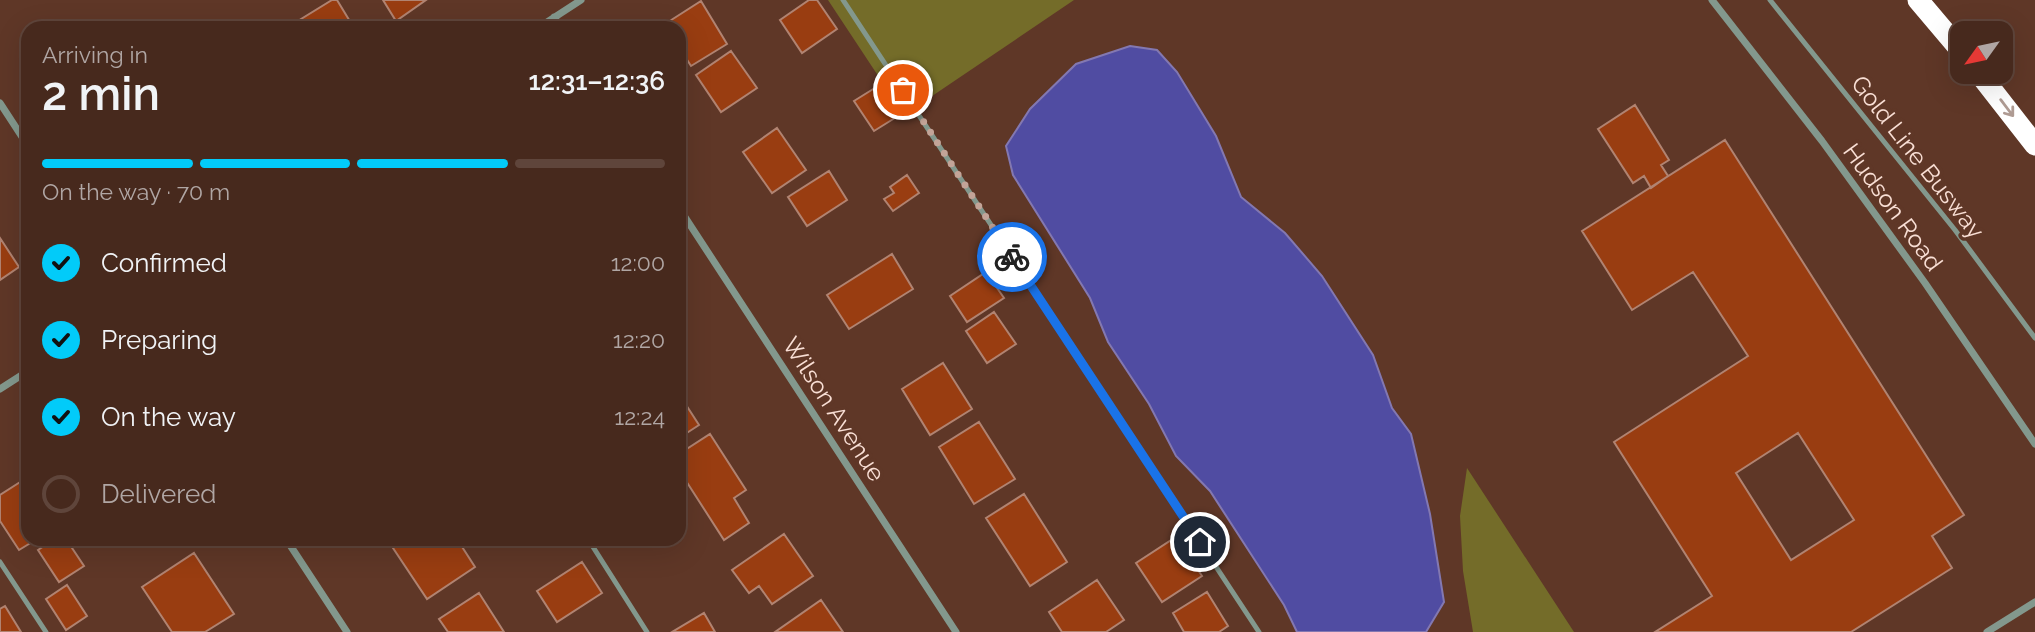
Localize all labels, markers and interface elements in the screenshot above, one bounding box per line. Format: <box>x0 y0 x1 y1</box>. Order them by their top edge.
north arrow <box>1950 21 2012 84</box>
map controls <box>1950 21 2013 84</box>
text: Arriving in <box>42 41 148 68</box>
pin <box>873 60 933 120</box>
text: 12:31–12:36 <box>529 66 665 96</box>
text: 2 min <box>42 67 160 121</box>
street label: Gold Line Busway <box>1845 70 1991 244</box>
icon: bag <box>884 71 922 109</box>
one-way arrow <box>2000 98 2015 116</box>
street label: Hudson Road <box>1837 138 1949 276</box>
text: On the way · 70 m <box>42 178 230 205</box>
courier <box>977 222 1047 292</box>
icon: bike <box>993 238 1031 276</box>
icon: check <box>42 244 80 282</box>
text: Confirmed <box>101 248 227 278</box>
text: 12:00 <box>611 249 665 276</box>
icon: check <box>42 321 80 359</box>
text: Preparing <box>101 325 217 355</box>
text: 12:20 <box>613 326 665 353</box>
street label: Wilson Avenue <box>777 331 891 487</box>
icon: check <box>42 398 80 436</box>
text: On the way <box>101 402 236 432</box>
text: 12:24 <box>614 403 665 430</box>
text: Delivered <box>101 479 216 509</box>
pin <box>1170 512 1230 572</box>
icon: home <box>1181 523 1219 561</box>

